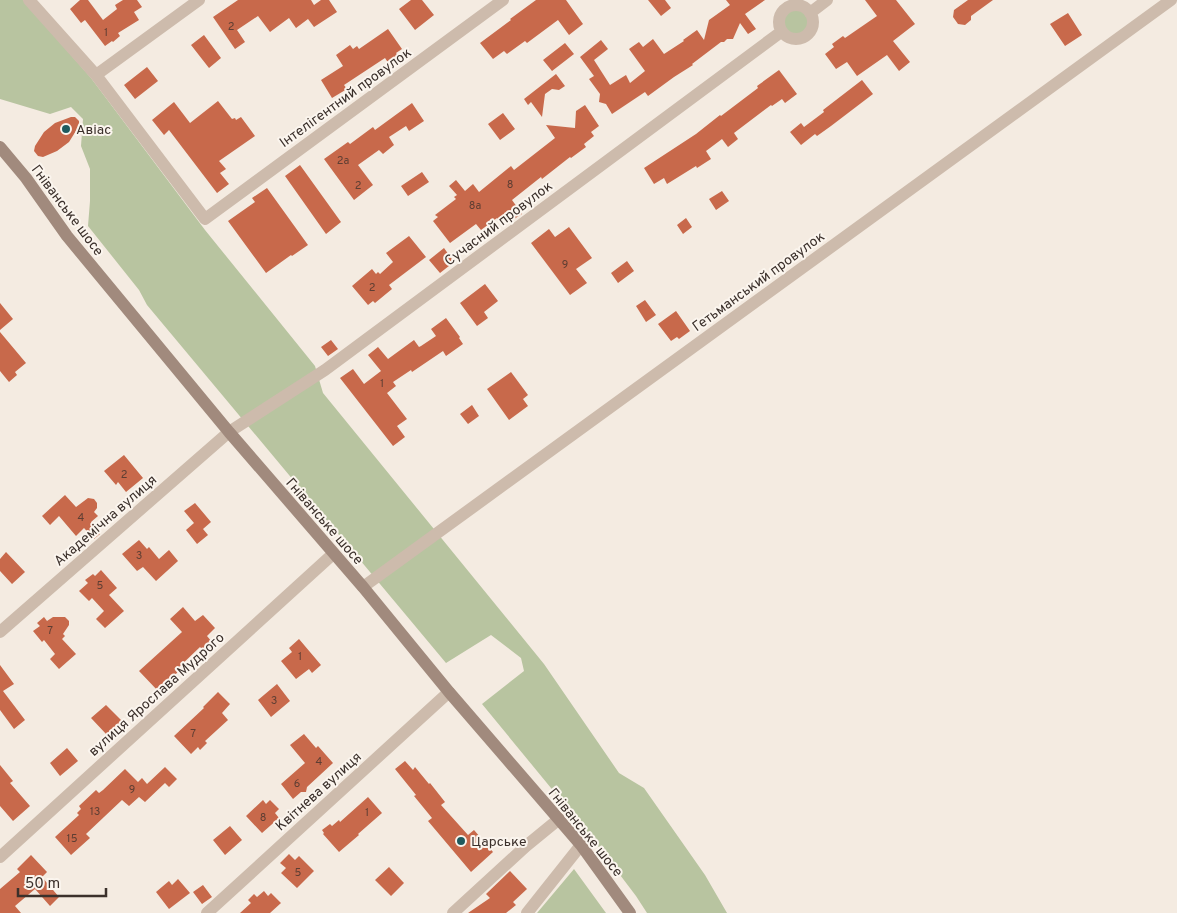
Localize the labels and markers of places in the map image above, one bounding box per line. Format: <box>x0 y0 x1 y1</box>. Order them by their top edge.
place label: Авіас <box>76 122 111 139</box>
marker: Авіас <box>60 123 72 135</box>
place label: Царське <box>471 834 526 851</box>
marker: Царське <box>455 835 467 847</box>

